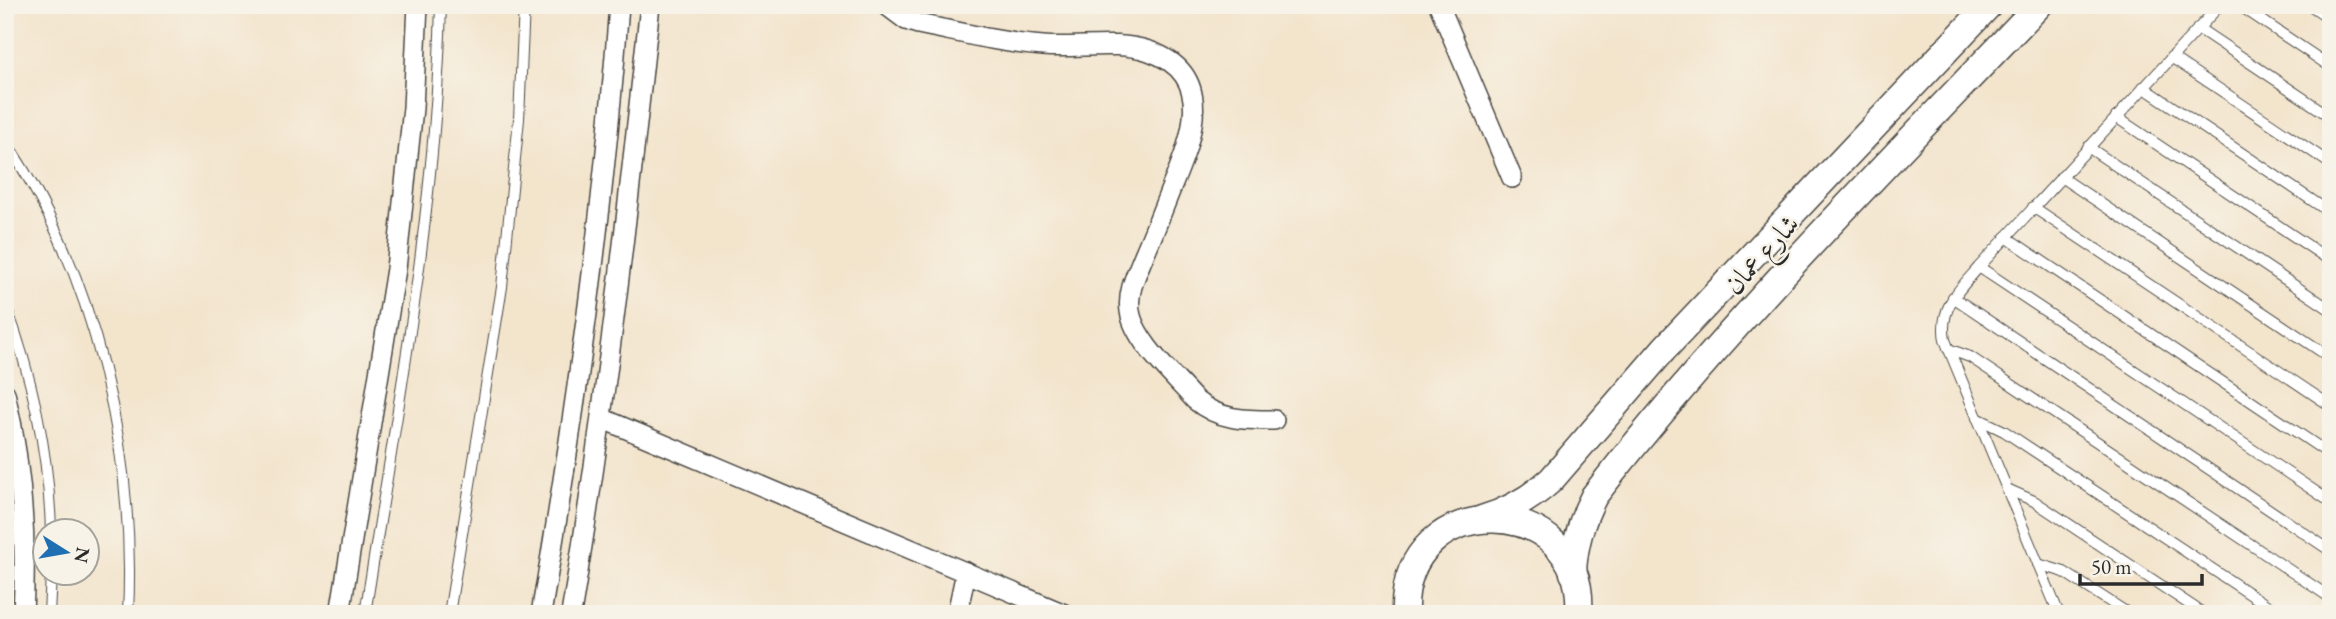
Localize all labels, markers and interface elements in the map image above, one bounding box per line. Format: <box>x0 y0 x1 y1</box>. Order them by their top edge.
street label: شارع عمان <box>1715 206 1811 306</box>
north arrow <box>32 518 102 588</box>
scale bar <box>2080 542 2203 586</box>
text: N <box>68 545 96 566</box>
text: 50 m <box>2091 553 2132 580</box>

